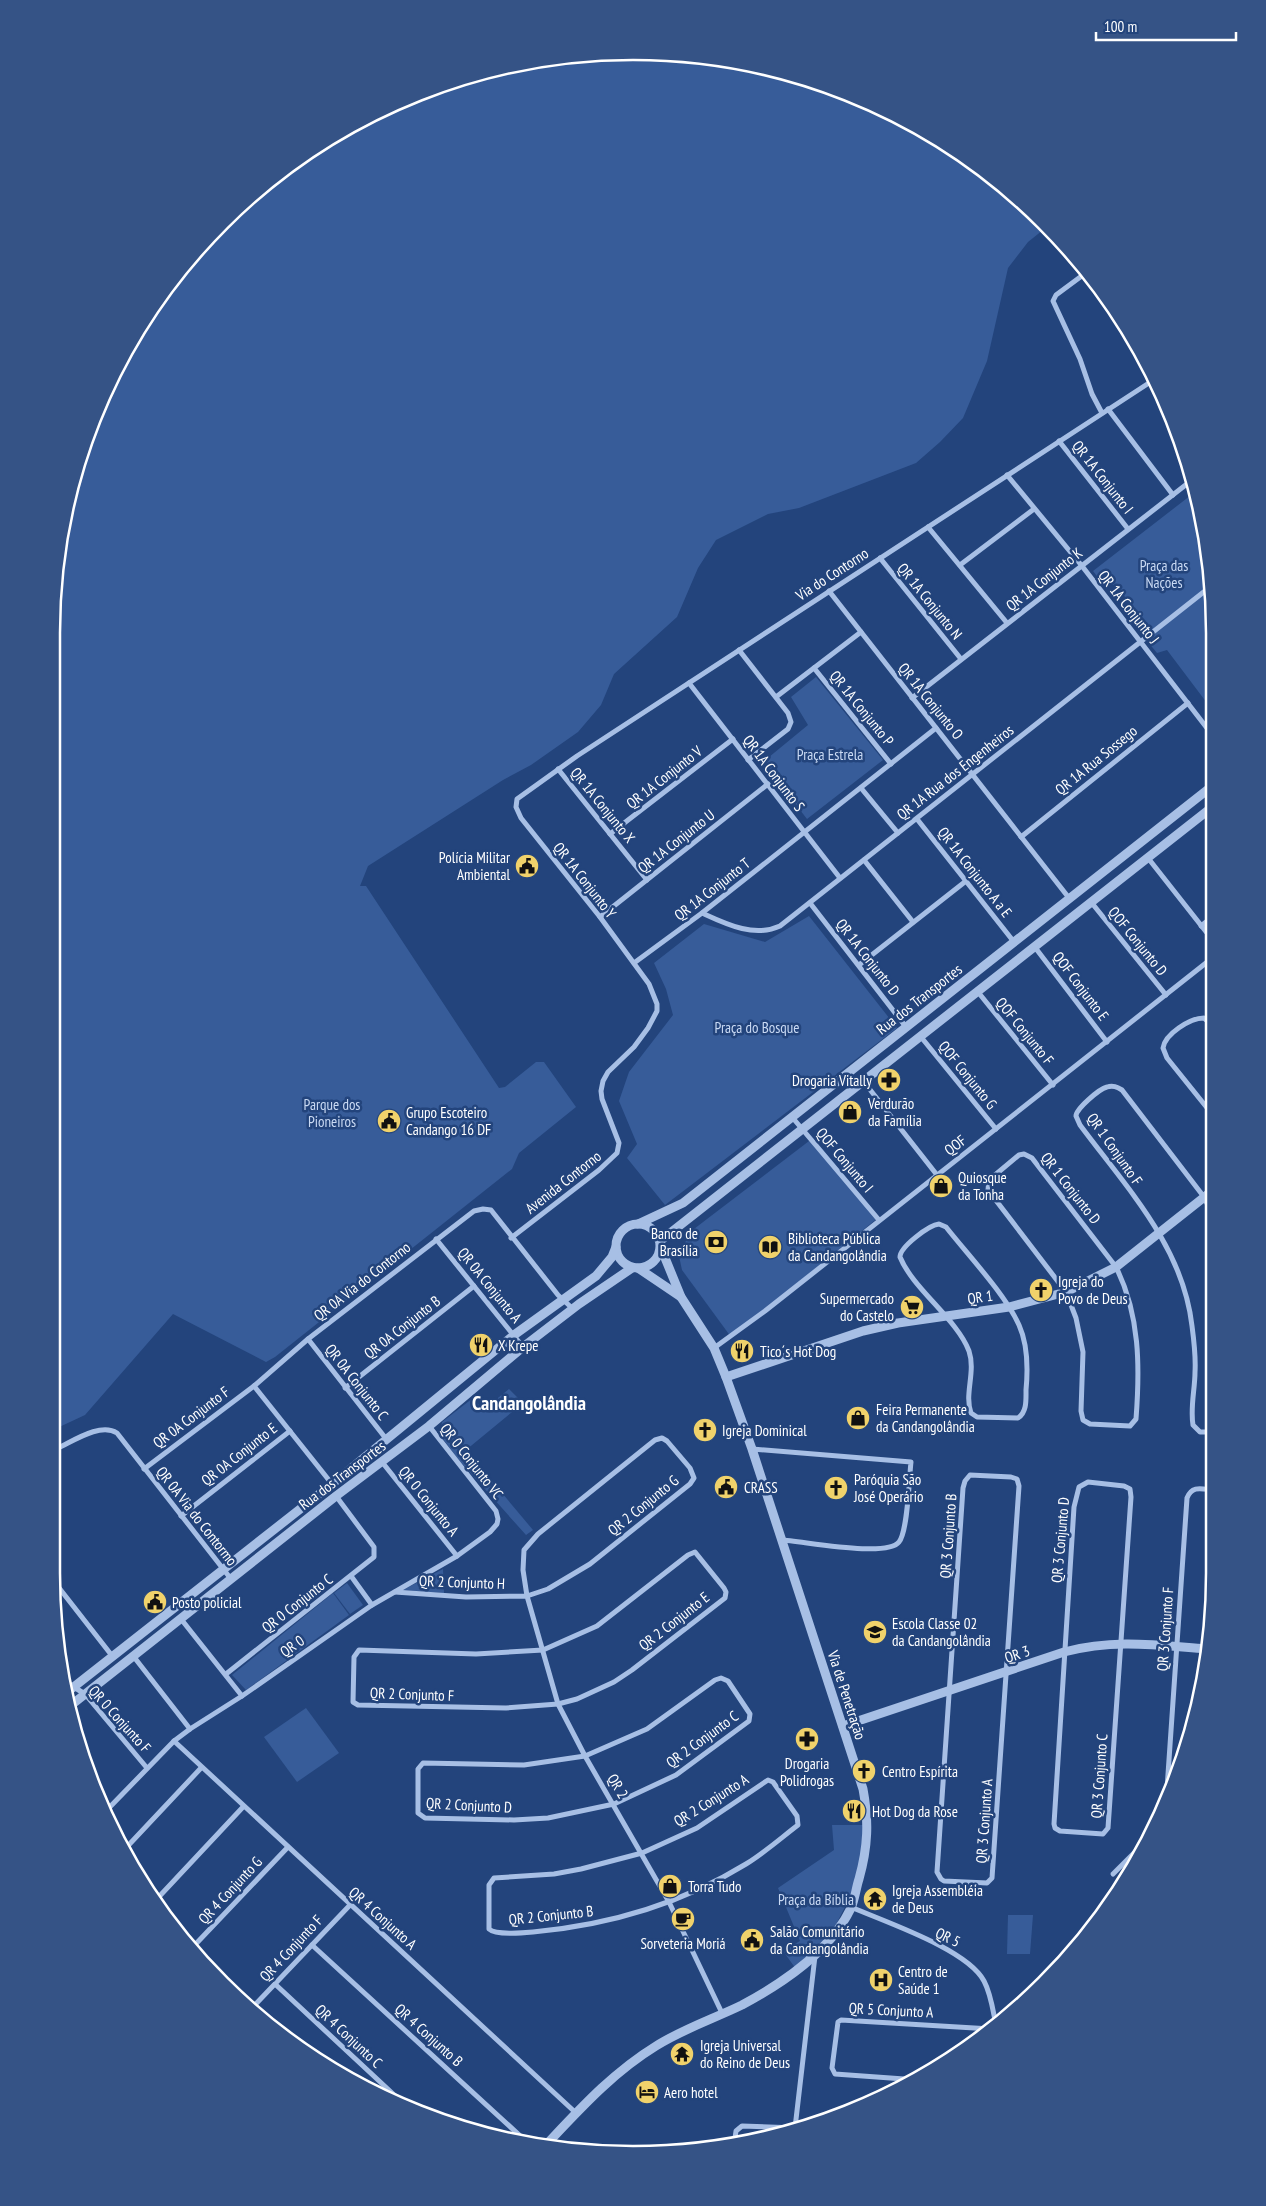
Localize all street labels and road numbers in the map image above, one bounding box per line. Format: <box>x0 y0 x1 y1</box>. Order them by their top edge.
street label: QR 1A Conjunto I <box>1068 436 1138 518</box>
street label: QR 1A Conjunto K <box>1002 543 1087 615</box>
street label: Via do Contorno <box>791 544 872 605</box>
street label: QR 1A Conjunto N <box>893 559 967 643</box>
street label: QR 1A Conjunto J <box>1094 566 1164 648</box>
street label: QR 1A Conjunto O <box>894 659 968 743</box>
street label: QR 1A Conjunto P <box>826 666 898 750</box>
street label: QR 1A Rua dos Engenheiros <box>893 720 1017 824</box>
street label: QR 1A Rua Sossego <box>1051 721 1141 799</box>
street label: QR 1A Conjunto S <box>739 731 809 815</box>
street label: QR 1A Conjunto V <box>622 741 706 813</box>
street label: QR 1A Conjunto X <box>567 763 640 847</box>
street label: QR 1A Conjunto U <box>634 805 718 877</box>
street label: QR 1A Conjunto A a E <box>934 823 1016 921</box>
street label: QR 1A Conjunto Y <box>549 838 621 922</box>
street label: QR 1A Conjunto T <box>670 853 754 924</box>
street label: QOF Conjunto D <box>1104 903 1172 979</box>
street label: QR 1A Conjunto D <box>832 915 904 999</box>
street label: QOF Conjunto E <box>1049 948 1113 1024</box>
street label: Rua dos Transportes <box>872 960 966 1038</box>
street label: QOF Conjunto F <box>992 993 1058 1069</box>
street label: QOF Conjunto G <box>935 1037 1001 1113</box>
street label: QR 1 Conjunto F <box>1083 1109 1147 1189</box>
street label: QOF Conjunto I <box>812 1124 878 1196</box>
street label: QOF <box>940 1131 970 1159</box>
street label: Avenida Contorno <box>521 1146 605 1218</box>
street label: QR 1 Conjunto D <box>1037 1148 1105 1228</box>
street label: QR 0A Via do Contorno <box>310 1237 414 1325</box>
street label: QR 0A Conjunto A <box>454 1244 527 1327</box>
street label: QR 1 <box>966 1286 994 1308</box>
street label: QR 0A Conjunto B <box>360 1291 444 1363</box>
street label: QR 0A Conjunto C <box>321 1340 393 1424</box>
street label: QR 0A Conjunto F <box>149 1382 233 1452</box>
street label: QR 0A Conjunto E <box>197 1418 281 1490</box>
street label: QR 0 Conjunto VC <box>436 1419 508 1503</box>
street label: Rua dos Transportes <box>295 1436 389 1514</box>
street label: QR 0 Conjunto A <box>395 1462 464 1541</box>
street label: QR 0A Via do Contormo <box>152 1463 242 1569</box>
street label: QR 2 Conjunto G <box>604 1471 682 1539</box>
street label: QR 3 Conjunto B <box>936 1493 960 1579</box>
street label: QR 3 Conjunto D <box>1047 1496 1073 1584</box>
street label: QR 0 Conjunto C <box>258 1569 336 1637</box>
street label: QR 2 Conjunto H <box>419 1571 505 1593</box>
street label: QR 3 Conjunto F <box>1153 1586 1177 1672</box>
street label: QR 2 Conjunto E <box>635 1588 713 1654</box>
street label: QR 0 <box>276 1631 308 1661</box>
street label: QR 3 <box>1002 1641 1032 1667</box>
street label: Via de Penetração <box>823 1647 870 1742</box>
street label: QR 0 Conjunto F <box>85 1681 155 1757</box>
street label: QR 2 Conjunto F <box>370 1683 454 1705</box>
street label: QR 2 Conjunto C <box>662 1706 742 1772</box>
street label: QR 3 Conjunto C <box>1087 1733 1111 1819</box>
street label: QR 2 Conjunto A <box>670 1769 753 1831</box>
street label: QR 2 <box>603 1770 633 1802</box>
street label: QR 3 Conjunto A <box>972 1777 996 1864</box>
street label: QR 2 Conjunto D <box>426 1793 513 1817</box>
street label: QR 4 Conjunto G <box>194 1852 266 1928</box>
street label: QR 4 Conjunto A <box>345 1883 422 1954</box>
street label: QR 2 Conjunto B <box>508 1901 594 1929</box>
street label: QR 4 Conjunto F <box>255 1911 327 1985</box>
street label: QR 5 <box>932 1923 964 1951</box>
street label: QR 5 Conjunto A <box>848 1998 935 2022</box>
street label: QR 4 Conjunto B <box>391 1999 467 2071</box>
street label: QR 4 Conjunto C <box>311 2000 387 2072</box>

